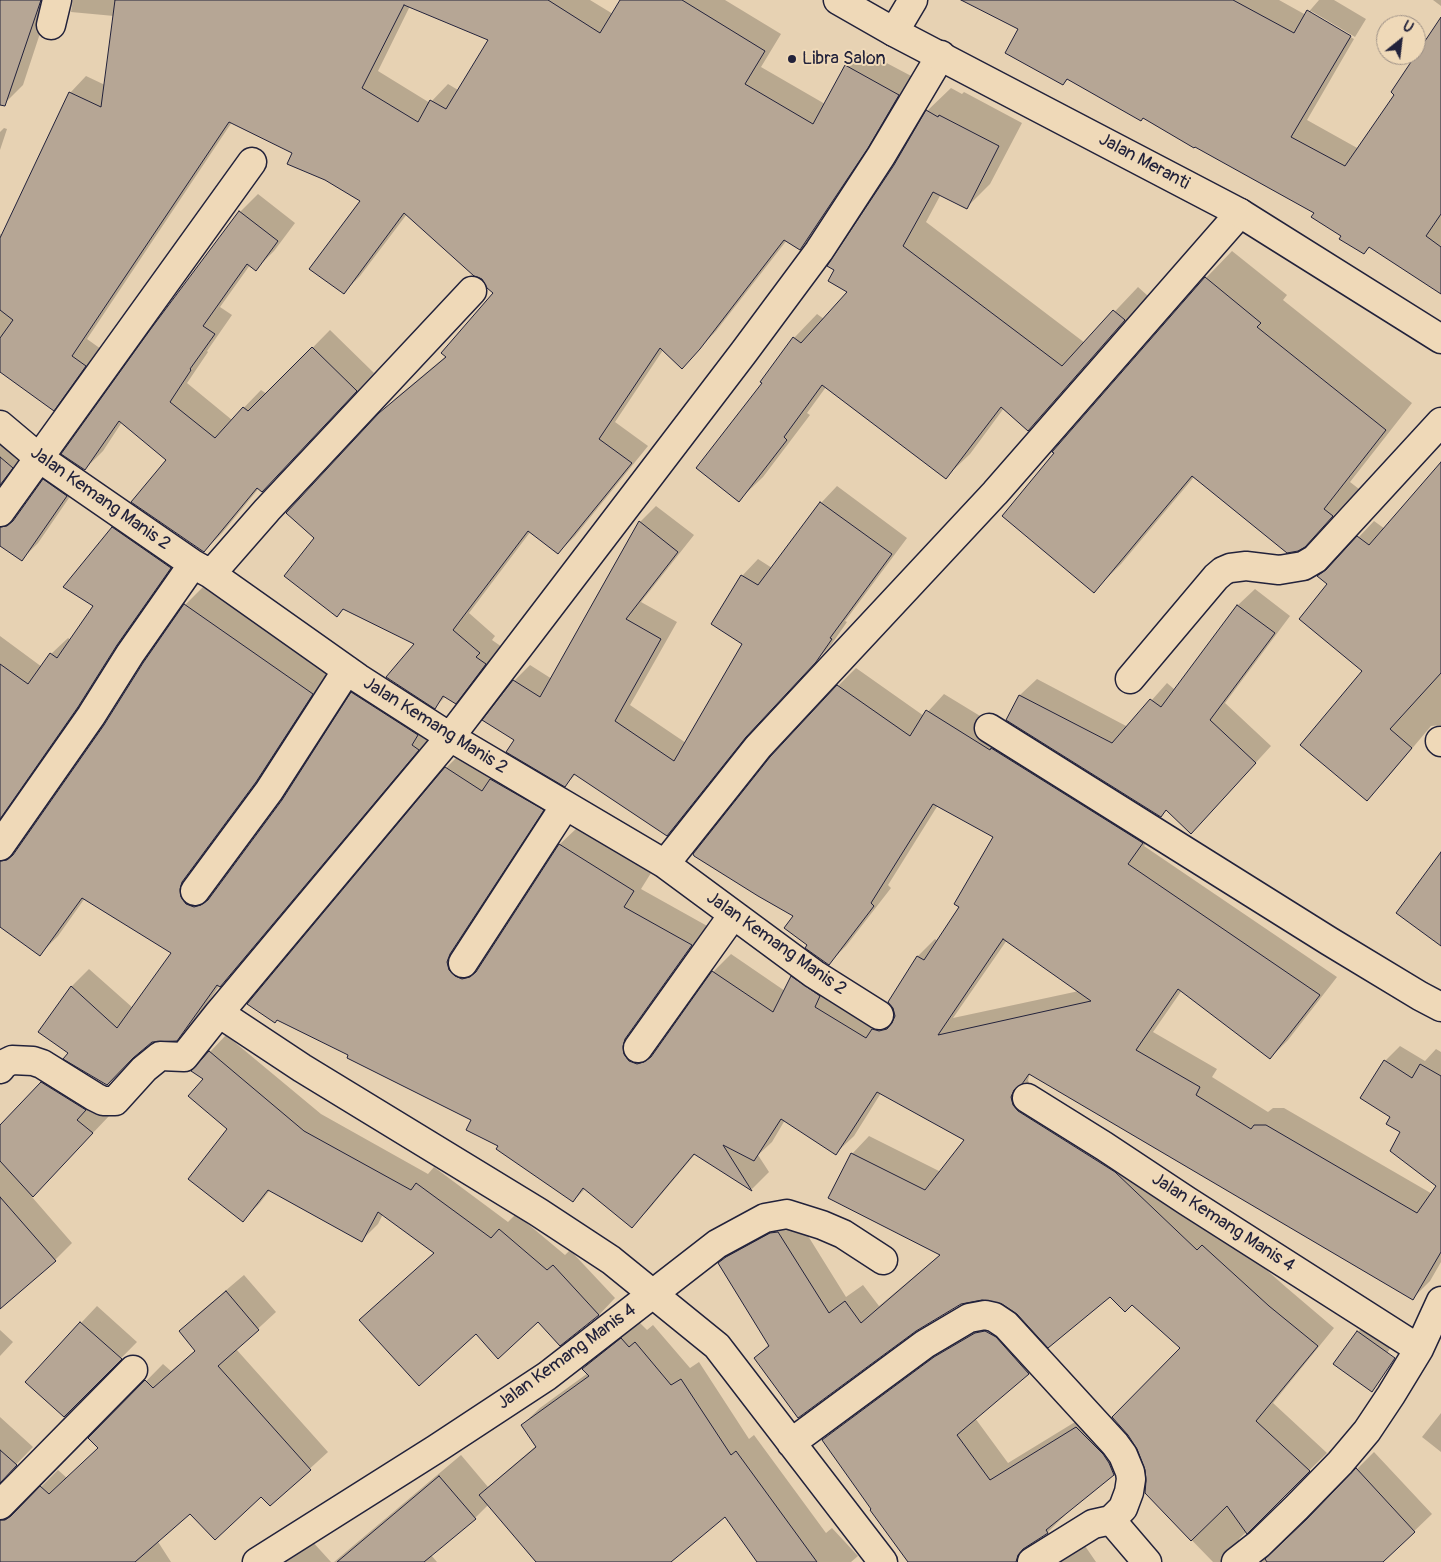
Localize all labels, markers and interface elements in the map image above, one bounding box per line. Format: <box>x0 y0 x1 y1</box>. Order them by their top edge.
north arrow <box>1376 15 1426 65</box>
text: U <box>1400 18 1416 37</box>
place label: Libra Salon <box>802 48 886 70</box>
marker: Libra Salon <box>786 53 798 65</box>
street label: Jalan Meranti <box>1095 129 1193 195</box>
street label: Jalan Kemang Manis 2 <box>26 443 174 555</box>
street label: Jalan Kemang Manis 2 <box>359 673 511 779</box>
street label: Jalan Kemang Manis 2 <box>702 888 850 1000</box>
street label: Jalan Kemang Manis 4 <box>1147 1169 1299 1277</box>
street label: Jalan Kemang Manis 4 <box>493 1299 641 1415</box>

